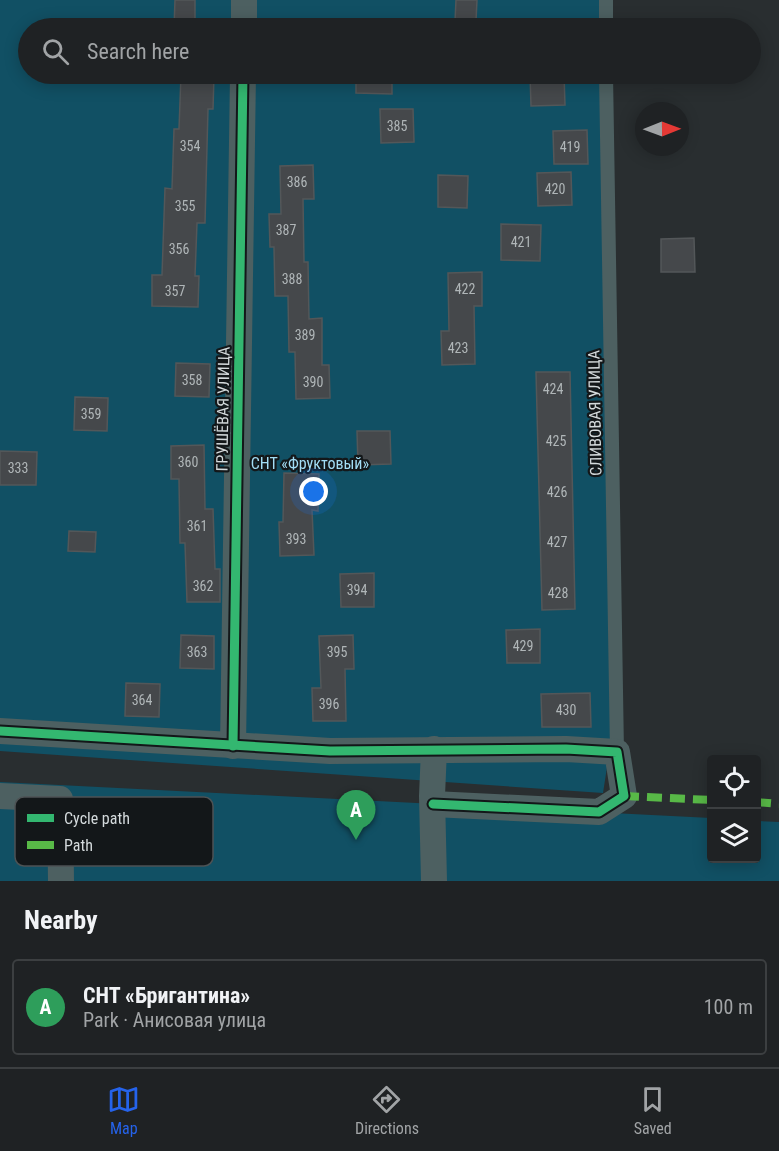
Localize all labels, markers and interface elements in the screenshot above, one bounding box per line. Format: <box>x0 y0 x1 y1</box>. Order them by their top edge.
search box <box>18 18 761 84</box>
icon: search <box>39 35 72 68</box>
text: Search here <box>87 39 189 64</box>
north arrow <box>635 102 689 156</box>
house number: 385 <box>387 118 407 134</box>
house number: 354 <box>180 138 200 154</box>
house number: 419 <box>560 139 580 155</box>
house number: 386 <box>287 174 307 190</box>
house number: 420 <box>545 181 565 197</box>
house number: 355 <box>175 198 195 214</box>
house number: 387 <box>276 222 296 238</box>
house number: 421 <box>511 234 531 250</box>
house number: 356 <box>169 241 189 257</box>
house number: 388 <box>282 271 302 287</box>
house number: 422 <box>455 281 475 297</box>
house number: 357 <box>165 283 185 299</box>
house number: 389 <box>295 327 315 343</box>
house number: 423 <box>448 340 468 356</box>
street label: ГРУШЁВАЯ УЛИЦА <box>212 346 234 472</box>
street label: СЛИВОВАЯ УЛИЦА <box>584 350 606 476</box>
house number: 358 <box>182 372 202 388</box>
house number: 390 <box>303 374 323 390</box>
house number: 424 <box>543 381 563 397</box>
house number: 359 <box>81 406 101 422</box>
house number: 425 <box>546 433 566 449</box>
house number: 360 <box>178 454 198 470</box>
park label: СНТ «Фруктовый» <box>251 454 370 473</box>
house number: 333 <box>8 460 28 476</box>
your location <box>299 477 328 506</box>
house number: 426 <box>547 484 567 500</box>
house number: 361 <box>187 518 207 534</box>
house number: 393 <box>286 531 306 547</box>
house number: 427 <box>547 534 567 550</box>
house number: 362 <box>193 578 213 594</box>
house number: 394 <box>347 582 367 598</box>
house number: 428 <box>548 585 568 601</box>
house number: 429 <box>513 638 533 654</box>
house number: 363 <box>187 644 207 660</box>
house number: 395 <box>327 644 347 660</box>
house number: 364 <box>132 692 152 708</box>
house number: 396 <box>319 696 339 712</box>
house number: 430 <box>556 702 576 718</box>
map controls <box>707 755 761 863</box>
button: locate <box>707 755 761 809</box>
pin: A <box>336 790 376 840</box>
legend <box>15 797 213 866</box>
text: Cycle path <box>64 809 130 828</box>
button: layers <box>707 809 761 863</box>
text: Path <box>64 836 93 855</box>
text: Nearby <box>24 905 98 935</box>
text: СНТ «Бригантина» <box>83 983 250 1008</box>
text: A <box>40 995 51 1019</box>
text: 100 m <box>704 995 753 1019</box>
text: Park · Анисовая улица <box>83 1008 266 1032</box>
tab: Map <box>107 1083 140 1138</box>
tab: Directions <box>355 1083 419 1138</box>
tab: Saved <box>634 1083 672 1138</box>

